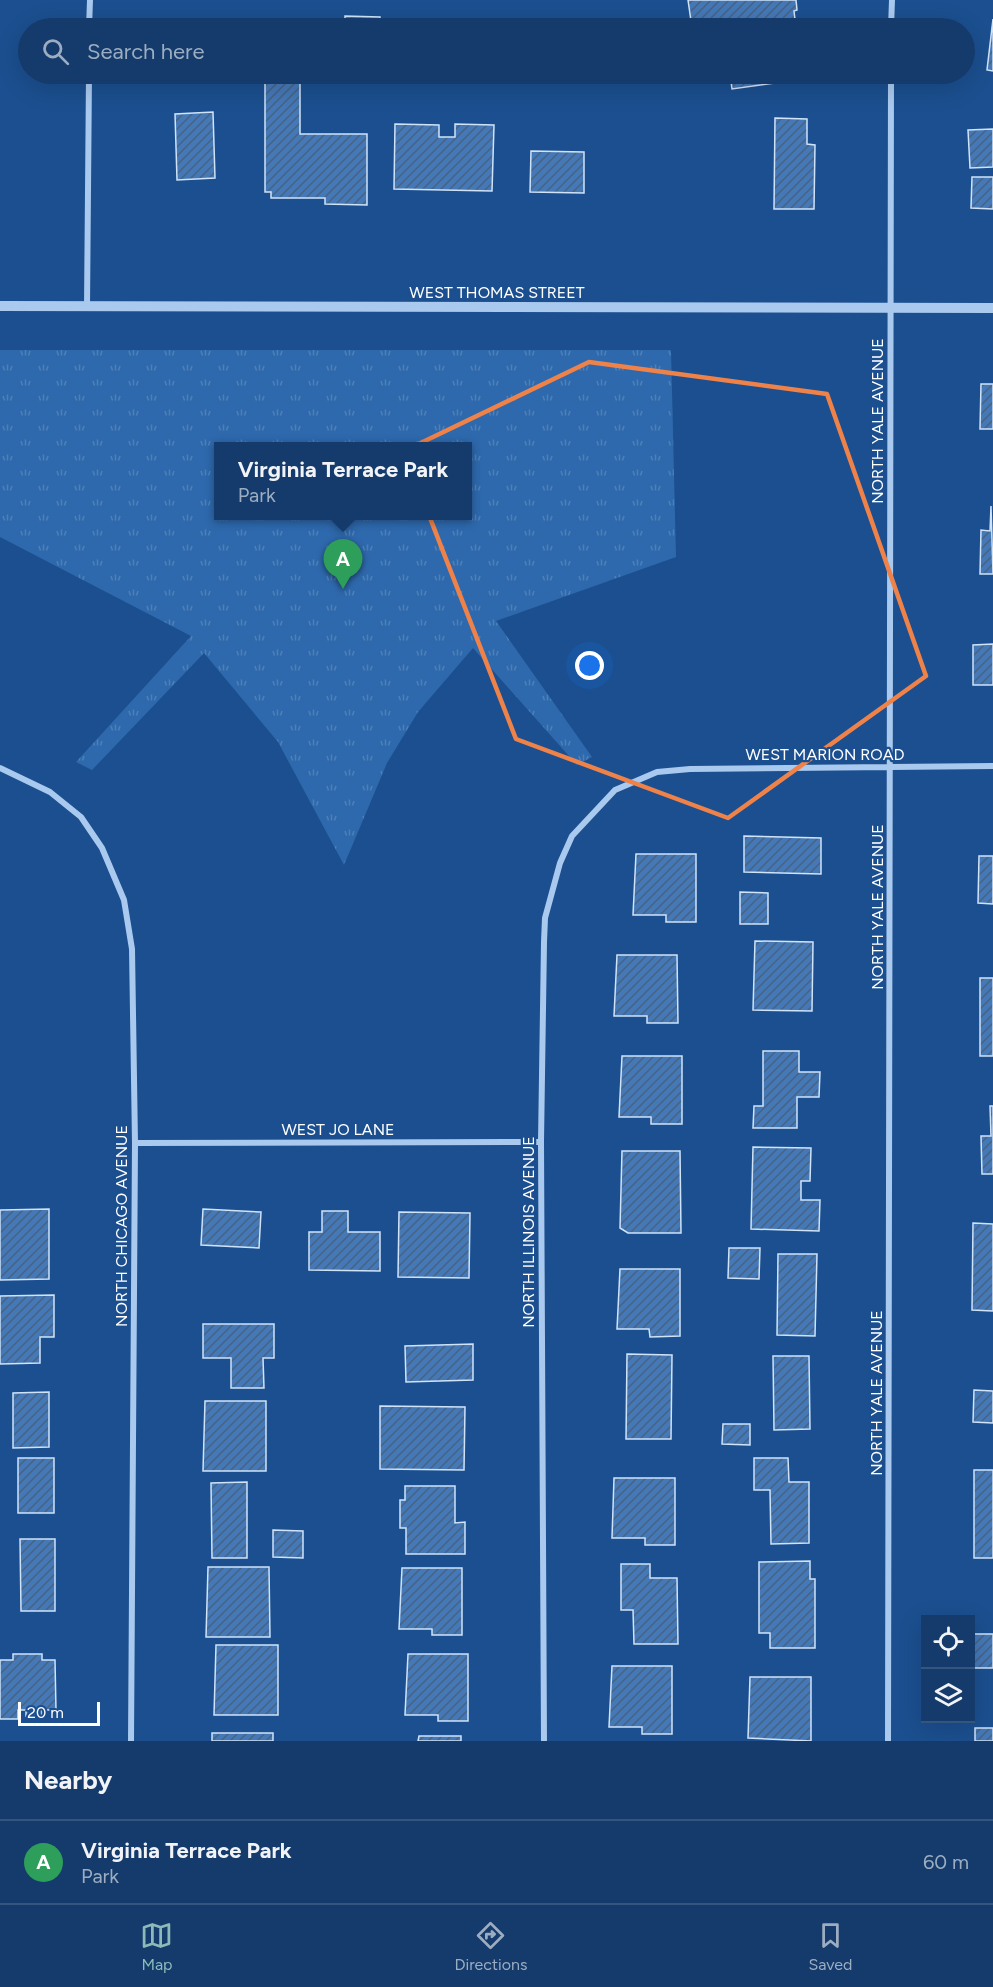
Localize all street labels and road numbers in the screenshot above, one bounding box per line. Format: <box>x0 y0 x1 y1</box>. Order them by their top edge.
street label: WEST THOMAS STREET <box>409 283 585 302</box>
street label: NORTH YALE AVENUE <box>868 338 887 504</box>
street label: WEST MARION ROAD <box>745 745 905 764</box>
street label: NORTH YALE AVENUE <box>868 824 887 990</box>
street label: WEST JO LANE <box>281 1120 395 1139</box>
street label: NORTH CHICAGO AVENUE <box>112 1125 131 1327</box>
street label: NORTH ILLINOIS AVENUE <box>519 1136 538 1328</box>
street label: NORTH YALE AVENUE <box>867 1310 886 1476</box>

